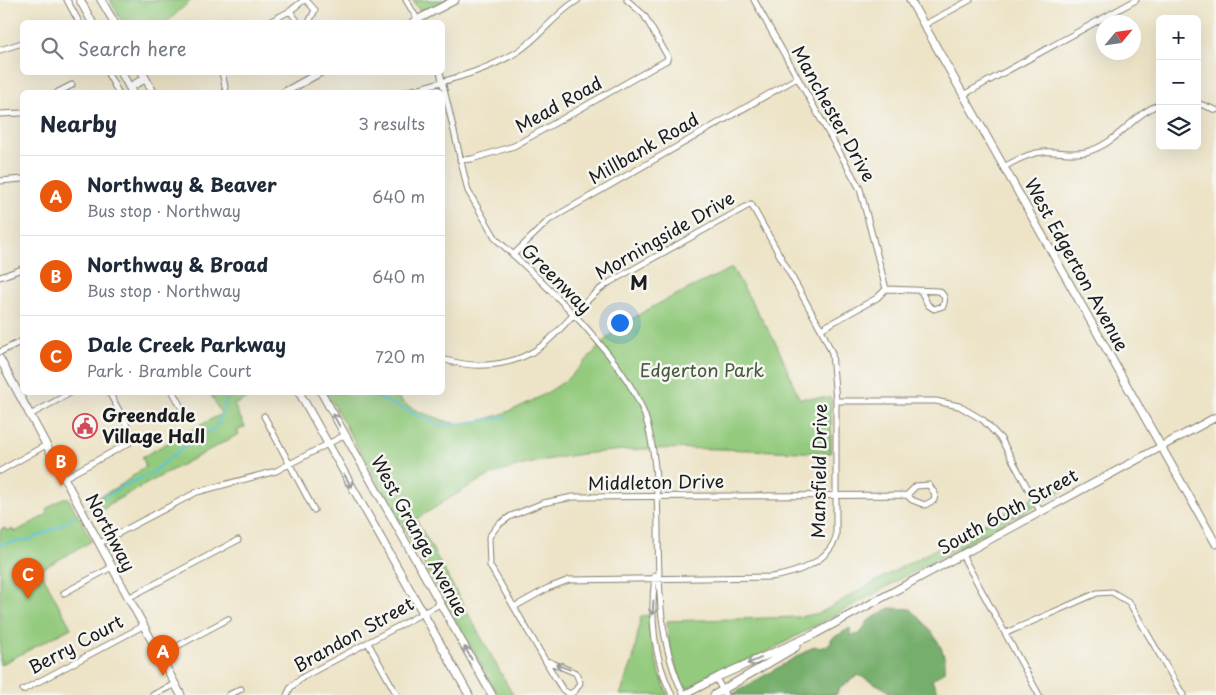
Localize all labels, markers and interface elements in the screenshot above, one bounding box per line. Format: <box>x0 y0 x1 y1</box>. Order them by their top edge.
north arrow <box>1096 15 1141 60</box>
map controls <box>1156 15 1201 150</box>
button: + <box>1156 15 1201 60</box>
search box <box>20 20 445 75</box>
icon: search <box>38 34 66 62</box>
text: Search here <box>78 34 187 62</box>
street label: Manchester Drive <box>786 40 883 186</box>
button: − <box>1156 60 1201 105</box>
street label: Mead Road <box>510 69 607 139</box>
street label: Millbank Road <box>583 105 703 190</box>
button: layers <box>1156 105 1201 150</box>
text: Nearby <box>40 107 117 139</box>
text: 3 results <box>358 111 425 135</box>
text: Northway & Beaver <box>87 170 277 198</box>
street label: West Edgerton Avenue <box>1018 173 1136 356</box>
text: A <box>50 184 62 208</box>
text: 640 m <box>372 184 425 208</box>
street label: Morningside Drive <box>591 187 739 285</box>
text: Bus stop · Northway <box>87 198 241 222</box>
street label: Greenway <box>516 237 598 319</box>
text: Northway & Broad <box>87 250 268 278</box>
text: B <box>51 264 61 288</box>
text: 640 m <box>372 264 425 288</box>
district label: M <box>630 272 648 294</box>
text: Bus stop · Northway <box>87 278 241 302</box>
your location <box>607 310 633 336</box>
text: Dale Creek Parkway <box>87 330 286 358</box>
text: C <box>50 344 62 368</box>
text: 720 m <box>375 344 425 368</box>
park label: Edgerton Park <box>640 356 764 383</box>
text: Park · Bramble Court <box>87 358 252 382</box>
place label: Greendale Village Hall <box>102 401 205 449</box>
street label: Mansfield Drive <box>804 403 833 539</box>
public building icon: Greendale Village Hall <box>72 413 98 439</box>
one-way arrow <box>331 413 341 427</box>
pin: B <box>45 445 77 486</box>
street label: West Grange Avenue <box>365 450 476 621</box>
street label: South 60th Street <box>932 461 1082 560</box>
street label: Middleton Drive <box>588 467 724 496</box>
one-way arrow <box>344 473 354 488</box>
street label: Northway <box>79 488 143 576</box>
pin: C <box>12 558 44 599</box>
street label: Brandon Street <box>288 589 418 678</box>
one-way arrow <box>648 600 658 616</box>
street label: Berry Court <box>23 607 128 680</box>
pin: A <box>147 635 179 676</box>
one-way arrow <box>463 645 473 660</box>
one-way arrow <box>747 657 762 667</box>
one-way arrow <box>556 662 571 671</box>

